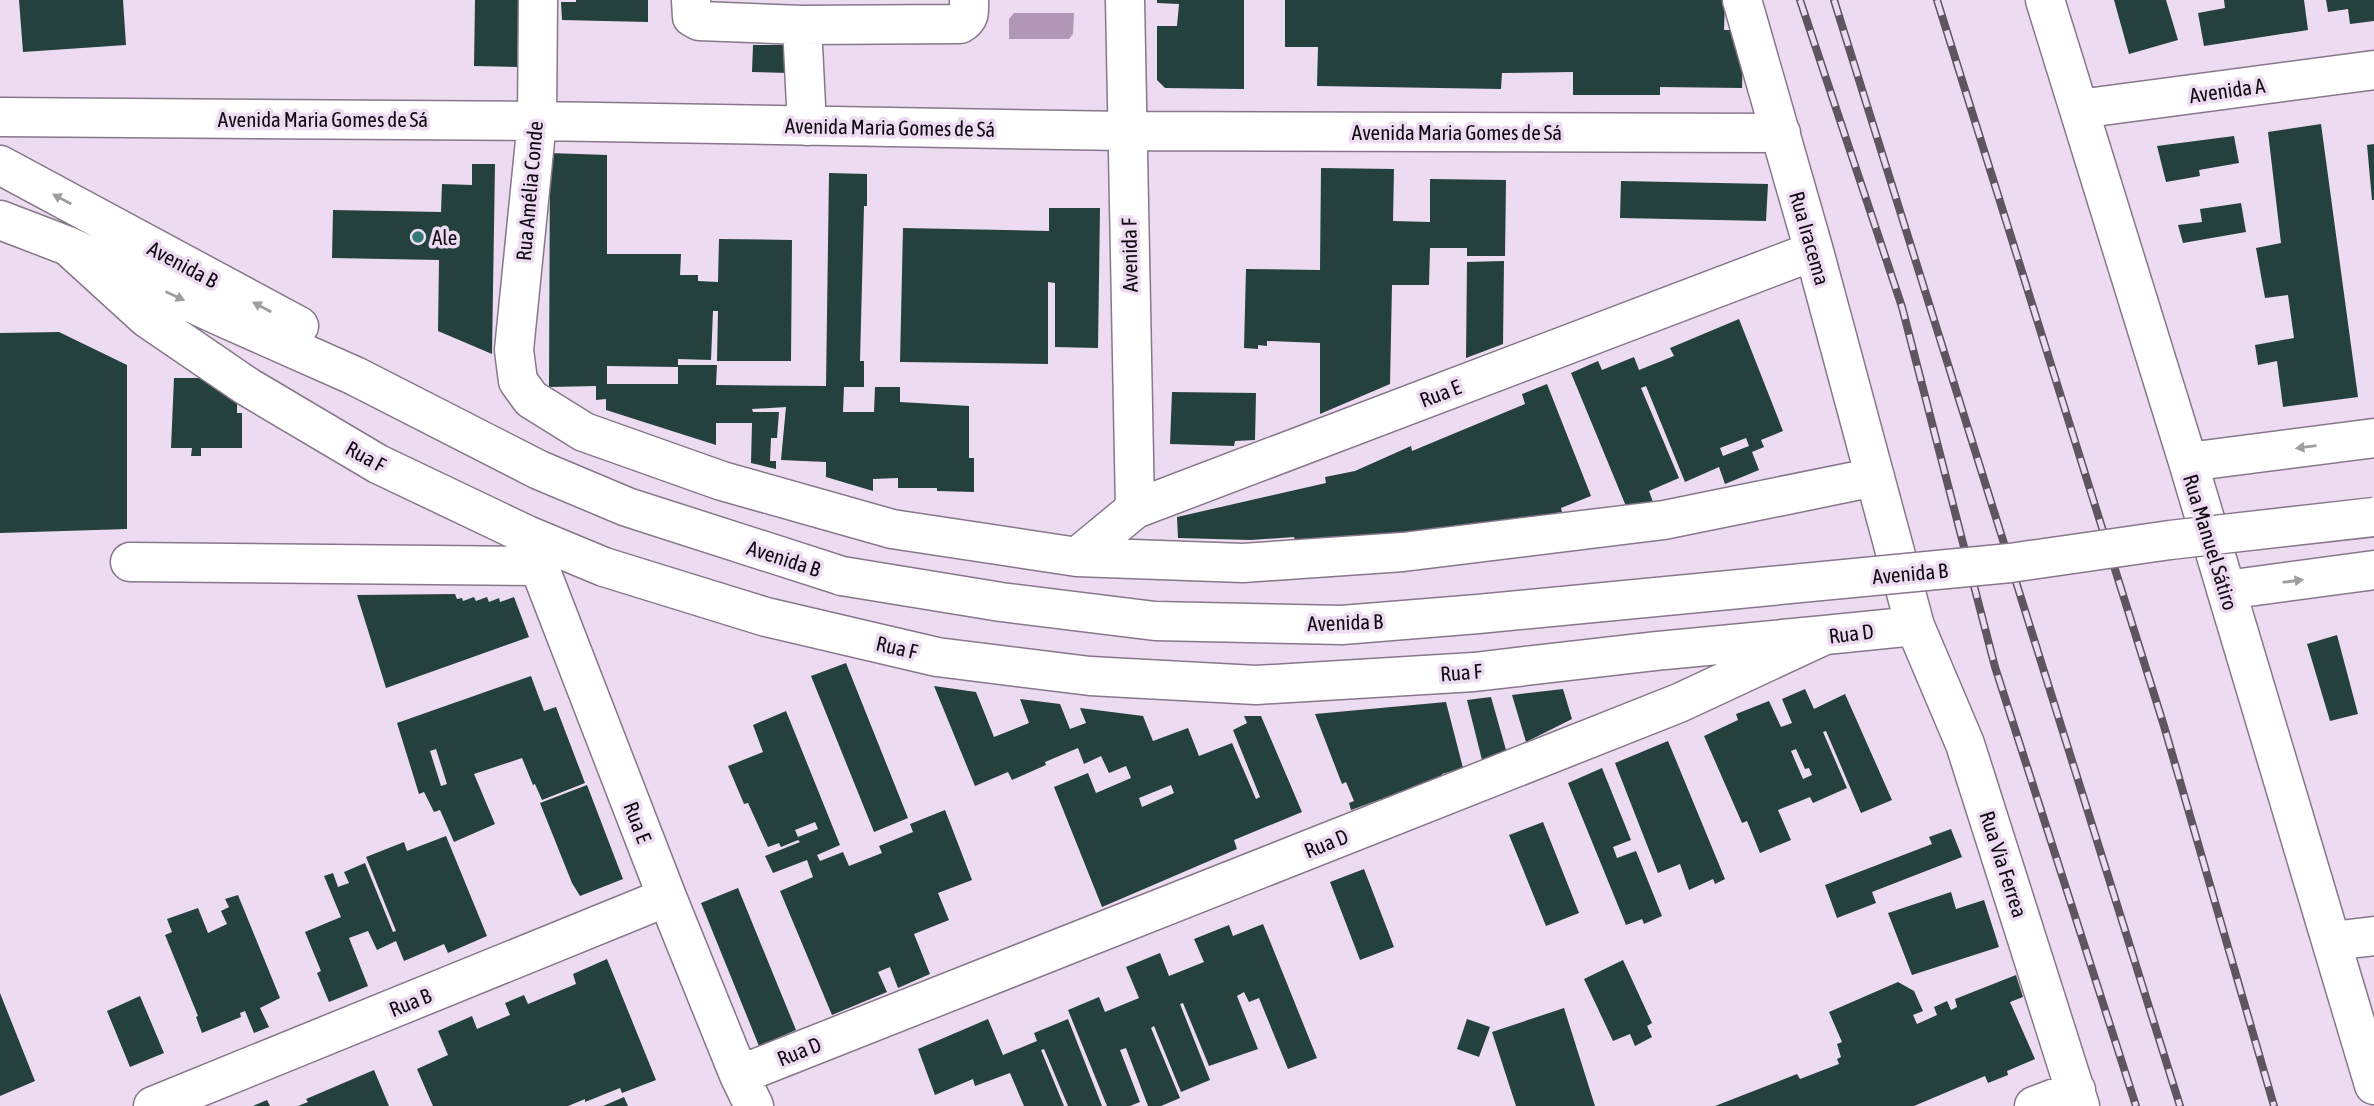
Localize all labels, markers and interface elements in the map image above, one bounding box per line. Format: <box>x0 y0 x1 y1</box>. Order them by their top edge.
street label: Avenida A <box>2188 73 2267 107</box>
street label: Avenida Maria Gomes de Sá <box>218 107 428 131</box>
street label: Avenida Maria Gomes de Sá <box>785 113 995 141</box>
street label: Rua Amélia Conde <box>511 120 547 262</box>
street label: Avenida Maria Gomes de Sá <box>1352 120 1562 144</box>
street label: Rua Iracema <box>1785 188 1835 288</box>
one-way arrow <box>52 193 72 204</box>
street label: Avenida F <box>1116 217 1142 292</box>
place label: Ale <box>432 225 457 249</box>
marker: Ale <box>410 229 426 245</box>
street label: Avenida B <box>144 236 222 292</box>
one-way arrow <box>165 290 185 302</box>
one-way arrow <box>252 301 272 312</box>
street label: Rua E <box>1416 374 1464 412</box>
street label: Rua F <box>342 435 391 477</box>
one-way arrow <box>2295 441 2317 452</box>
street label: Rua Manuel Sátiro <box>2179 471 2243 613</box>
street label: Avenida B <box>744 535 824 581</box>
street label: Avenida B <box>1871 558 1949 588</box>
one-way arrow <box>2282 575 2304 586</box>
street label: Avenida B <box>1307 609 1383 635</box>
street label: Rua D <box>1827 618 1875 648</box>
street label: Rua F <box>874 631 921 664</box>
street label: Rua F <box>1439 659 1483 685</box>
street label: Rua E <box>619 798 657 846</box>
street label: Rua Via Ferrea <box>1976 808 2032 920</box>
street label: Rua D <box>1301 823 1351 863</box>
street label: Rua B <box>385 983 435 1021</box>
street label: Rua D <box>774 1031 824 1071</box>

